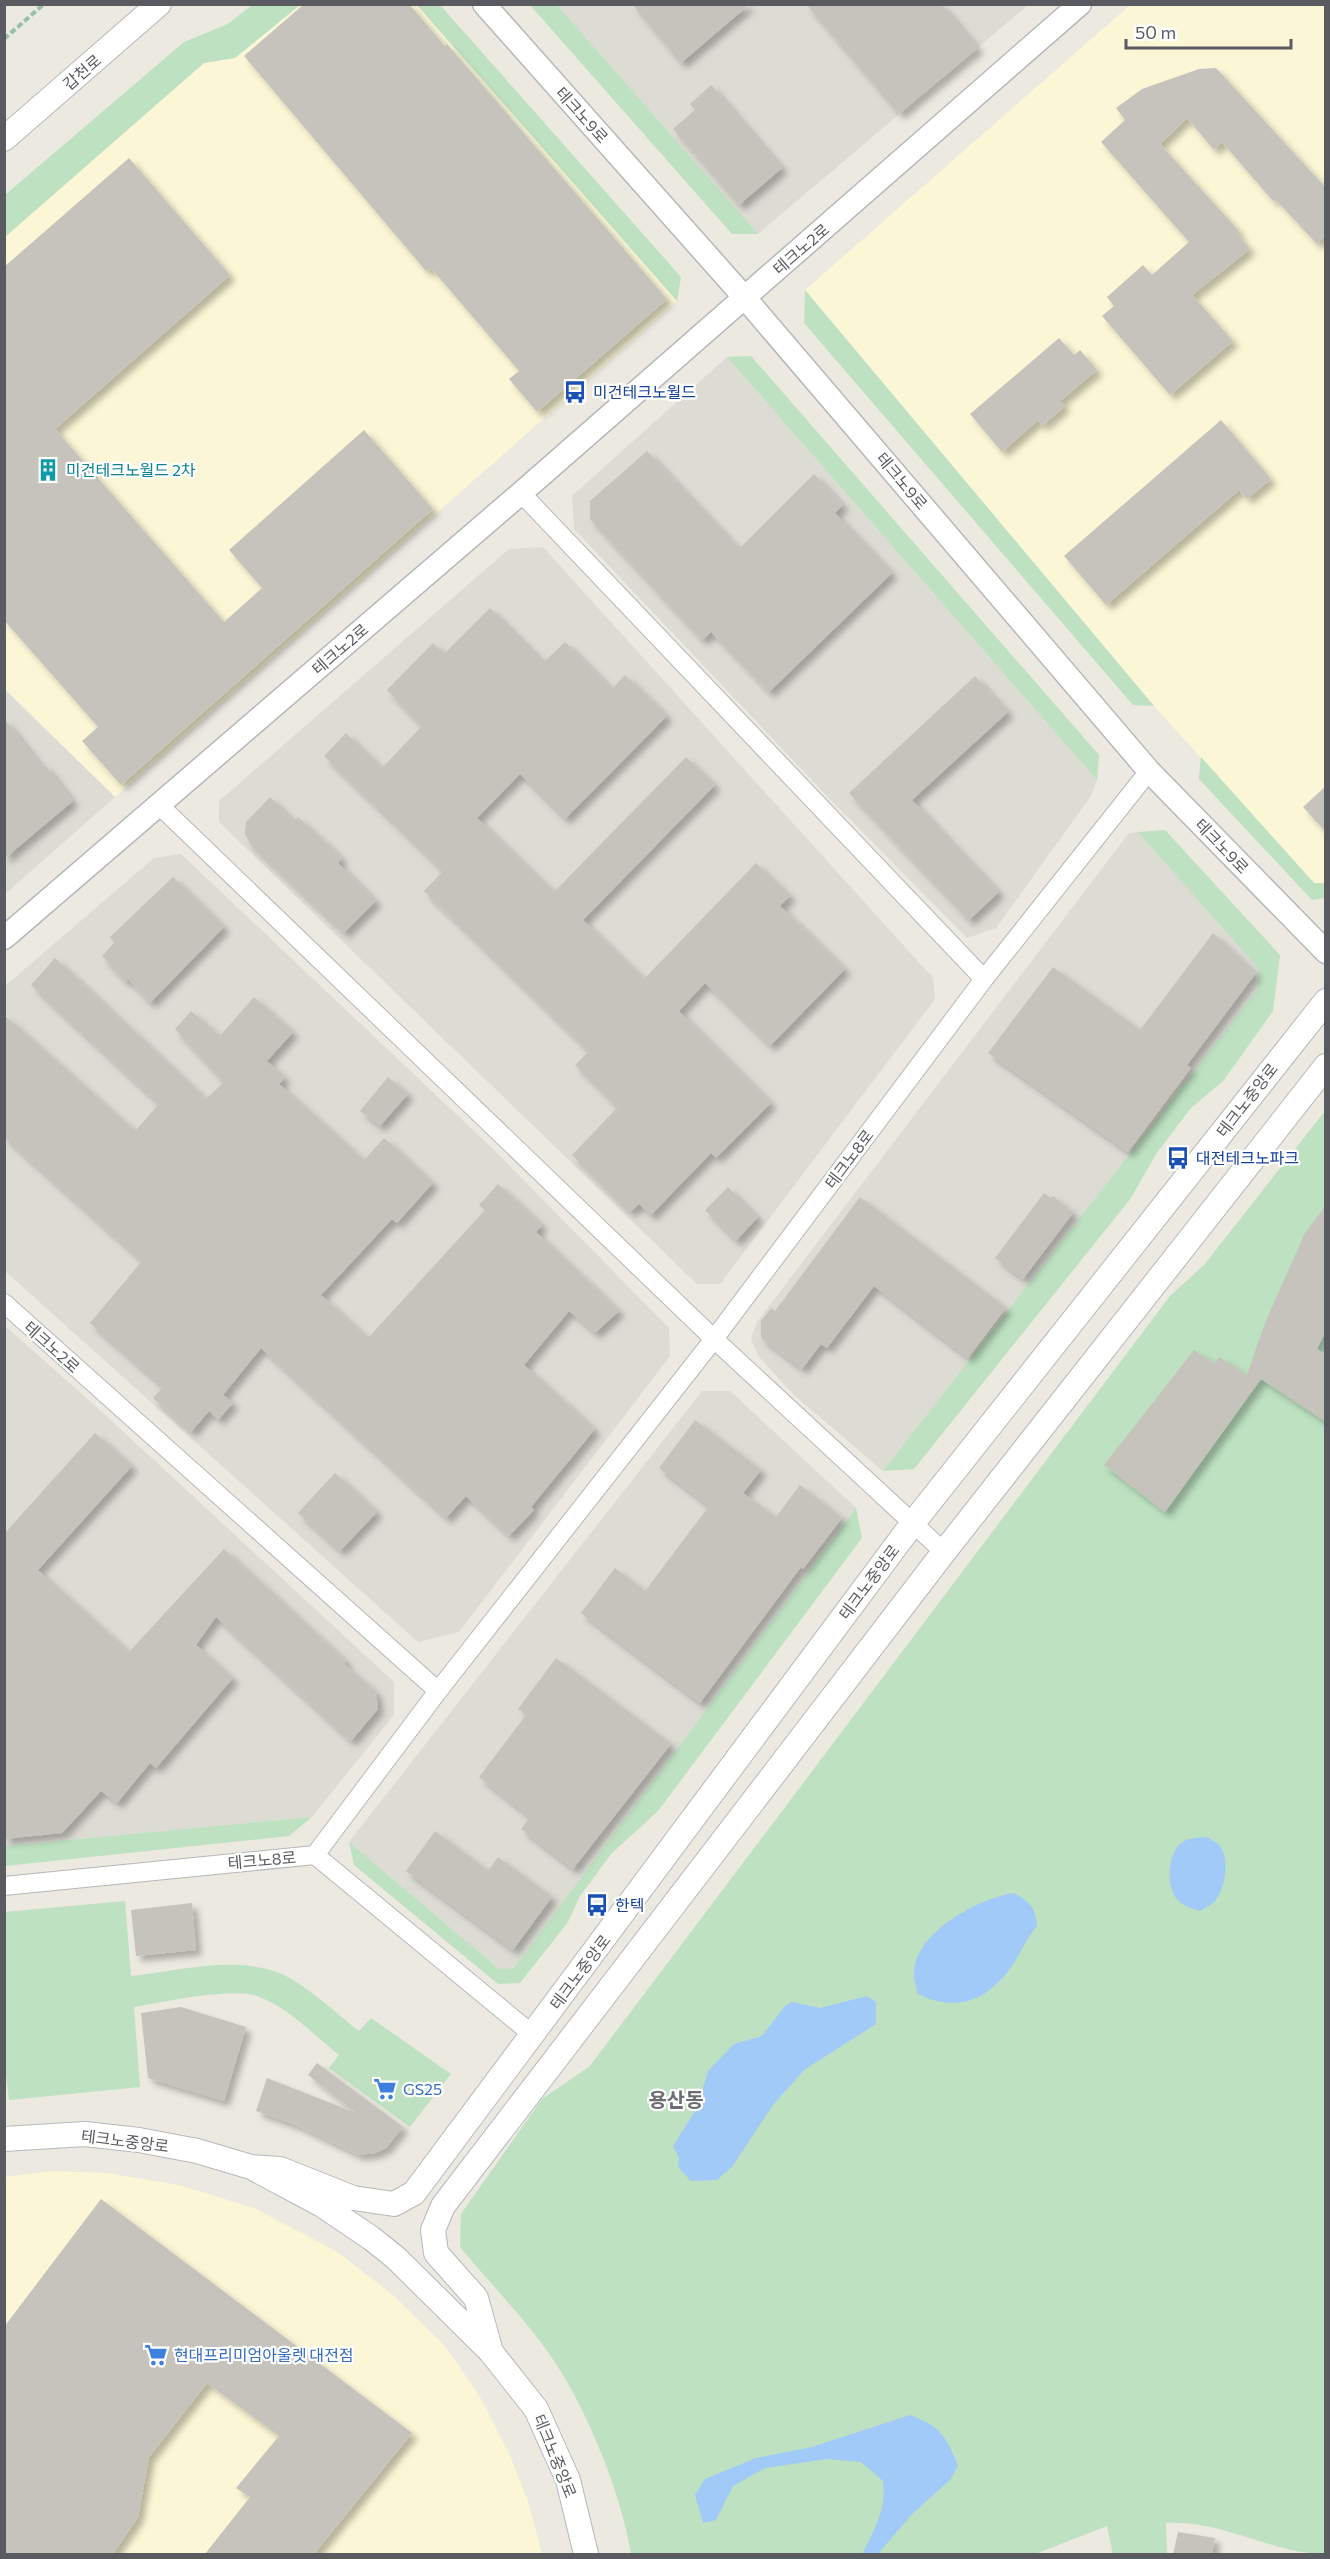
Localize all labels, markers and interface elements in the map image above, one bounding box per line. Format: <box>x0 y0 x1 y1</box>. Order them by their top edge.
scale bar <box>1126 12 1291 50</box>
text: 50 m <box>1135 21 1176 43</box>
street label: 갑천로 <box>59 50 105 93</box>
street label: 테크노9로 <box>552 83 613 147</box>
street label: 테크노2로 <box>769 219 833 278</box>
bus stop icon: 미건테크노월드 <box>562 379 588 405</box>
place label: 미건테크노월드 <box>593 382 696 401</box>
street label: 테크노9로 <box>873 448 932 513</box>
building icon: 미건테크노월드 2차 <box>35 457 61 483</box>
place label: 미건테크노월드 2차 <box>66 460 196 479</box>
street label: 테크노2로 <box>308 619 372 678</box>
street label: 테크노9로 <box>1192 814 1253 877</box>
street label: 테크노중앙로 <box>1212 1059 1281 1140</box>
street label: 테크노8로 <box>820 1125 877 1192</box>
bus stop icon: 대전테크노파크 <box>1165 1145 1191 1171</box>
place label: 대전테크노파크 <box>1196 1148 1299 1167</box>
street label: 테크노2로 <box>21 1317 84 1377</box>
street label: 테크노중앙로 <box>834 1540 903 1623</box>
street label: 테크노8로 <box>227 1847 297 1872</box>
bus stop icon: 한텍 <box>584 1892 610 1918</box>
place label: 한텍 <box>615 1895 644 1914</box>
street label: 테크노중앙로 <box>545 1930 614 2013</box>
supermarket icon: GS25 <box>372 2076 398 2102</box>
place label: GS25 <box>403 2079 442 2098</box>
district label: 용산동 <box>648 2087 704 2111</box>
street label: 테크노중앙로 <box>80 2126 170 2155</box>
supermarket icon: 현대프리미엄아울렛 대전점 <box>143 2342 169 2368</box>
place label: 현대프리미엄아울렛 대전점 <box>174 2345 354 2364</box>
street label: 테크노중앙로 <box>530 2411 581 2501</box>

